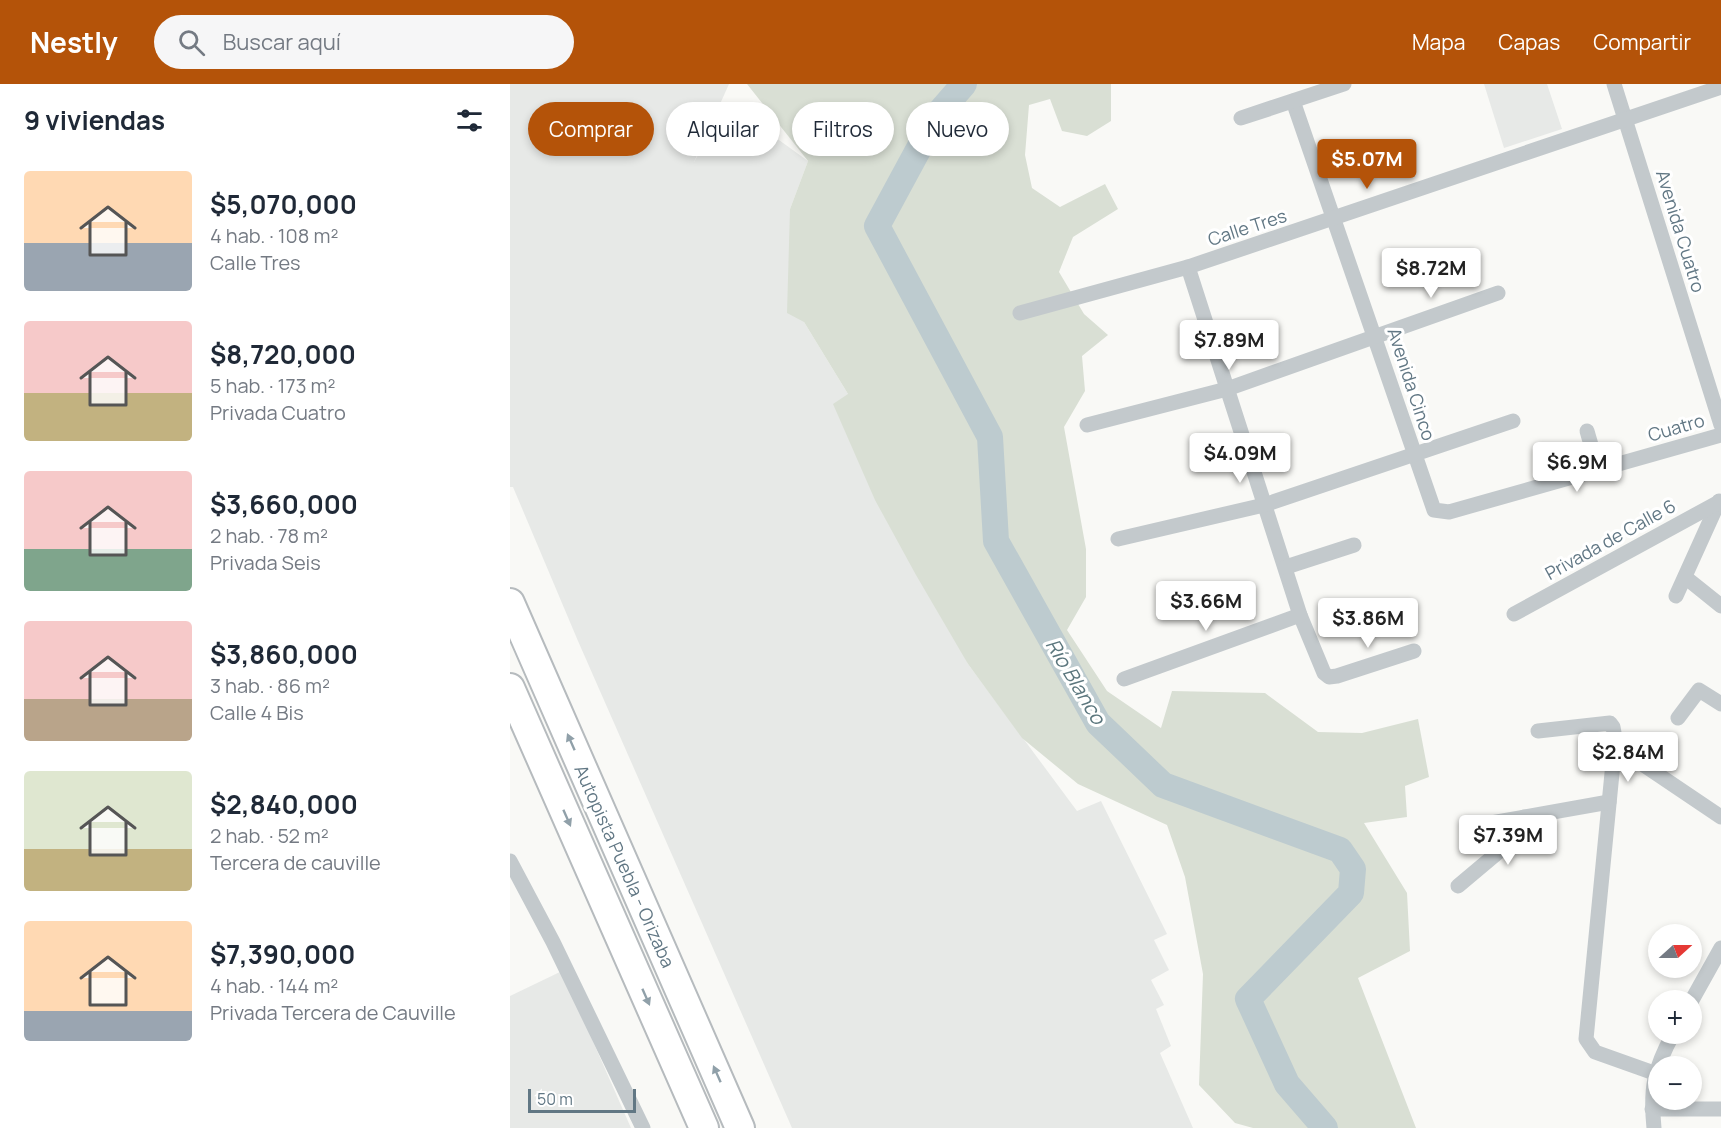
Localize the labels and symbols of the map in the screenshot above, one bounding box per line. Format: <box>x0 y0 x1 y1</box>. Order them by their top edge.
pin: $5.07M <box>1318 139 1416 190</box>
street label: Avenida Cuatro <box>1651 167 1711 295</box>
street label: Calle Tres <box>1205 203 1289 251</box>
pin: $8.72M <box>1382 248 1480 299</box>
pin: $7.89M <box>1180 320 1278 371</box>
street label: Avenida Cinco <box>1383 325 1441 443</box>
street label: Cuatro <box>1645 408 1707 446</box>
pin: $4.09M <box>1191 433 1289 484</box>
pin: $6.9M <box>1535 442 1619 493</box>
street label: Privada de Calle 6 <box>1540 493 1680 585</box>
pin: $3.66M <box>1157 581 1255 632</box>
pin: $3.86M <box>1319 598 1417 649</box>
water label: Río Blanco <box>1040 633 1113 730</box>
pin: $2.84M <box>1579 732 1677 783</box>
one-way arrow <box>566 733 575 751</box>
street label: Autopista Puebla - Orizaba <box>569 761 681 971</box>
one-way arrow <box>563 810 572 827</box>
pin: $7.39M <box>1459 815 1557 866</box>
north arrow <box>1648 924 1702 978</box>
one-way arrow <box>642 988 651 1006</box>
one-way arrow <box>712 1065 722 1083</box>
scale bar <box>528 1086 636 1114</box>

